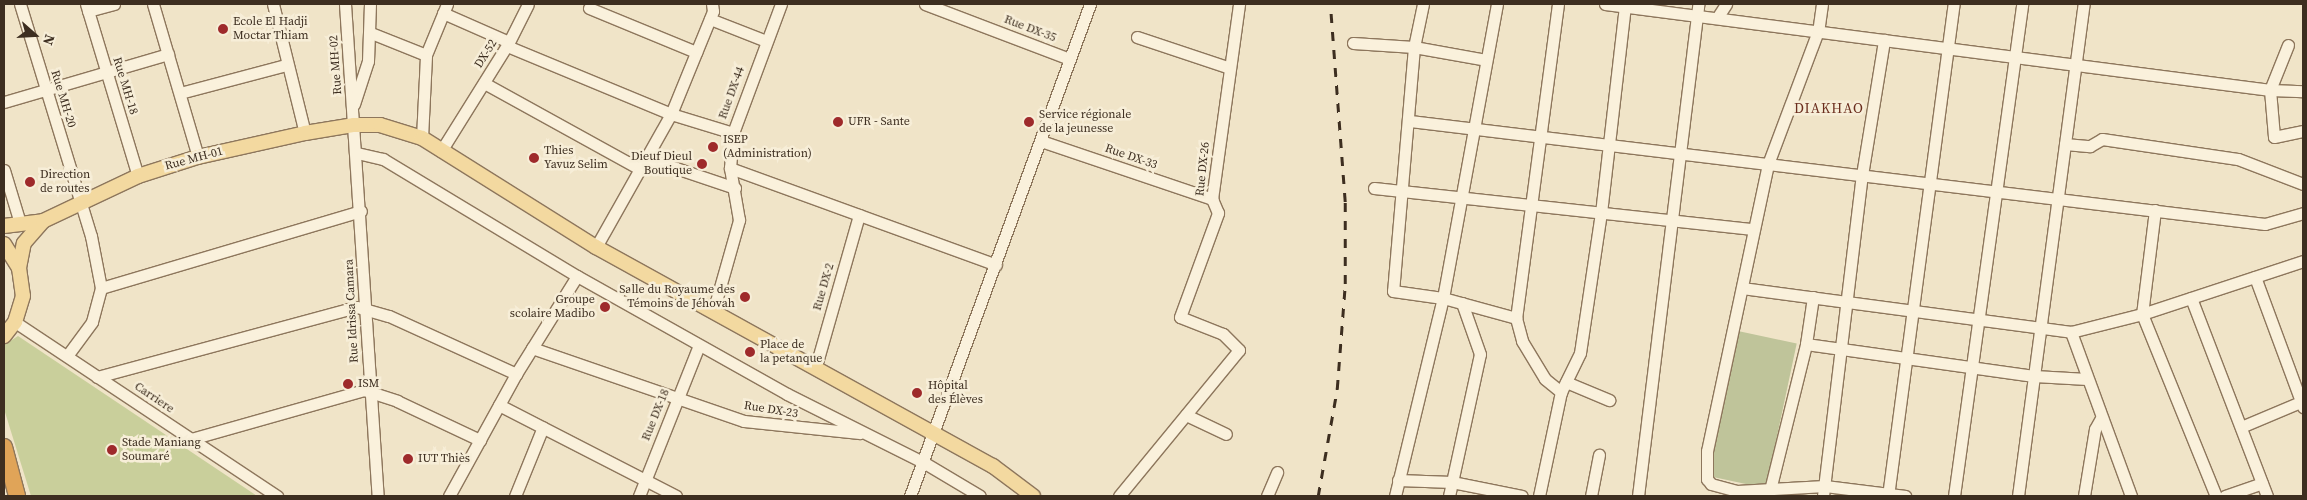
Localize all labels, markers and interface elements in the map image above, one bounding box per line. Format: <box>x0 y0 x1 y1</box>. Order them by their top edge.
north arrow <box>10 10 60 60</box>
street label: Rue DX-35 <box>1002 13 1058 45</box>
place label: Ecole El Hadji Moctar Thiam <box>233 15 309 43</box>
marker: Ecole El Hadji Moctar Thiam <box>217 23 229 35</box>
text: N <box>38 32 60 48</box>
street label: Rue MH-02 <box>327 35 345 95</box>
street label: DX-52 <box>472 37 500 71</box>
street label: Rue MH-18 <box>109 55 141 117</box>
street label: Rue DX-44 <box>716 65 748 121</box>
street label: Rue MH-20 <box>47 68 79 130</box>
district label: DIAKHAO <box>1793 100 1865 116</box>
place label: Service régionale de la jeunesse <box>1039 108 1131 136</box>
place label: UFR - Sante <box>848 115 910 129</box>
marker: UFR - Sante <box>832 116 844 128</box>
marker: Service régionale de la jeunesse <box>1023 116 1035 128</box>
place label: ISEP (Administration) <box>723 133 812 161</box>
marker: ISEP (Administration) <box>707 141 719 153</box>
street label: Rue DX-33 <box>1103 141 1159 173</box>
street label: Rue DX-26 <box>1193 141 1213 197</box>
street label: Rue MH-01 <box>163 144 225 174</box>
place label: Thies Yavuz Selim <box>544 144 608 172</box>
place label: Dieuf Dieul Boutique <box>631 150 692 178</box>
marker: Thies Yavuz Selim <box>528 152 540 164</box>
marker: Dieuf Dieul Boutique <box>696 158 708 170</box>
place label: Direction de routes <box>40 168 90 196</box>
marker: Direction de routes <box>24 176 36 188</box>
street label: Rue Idrissa Camara <box>342 259 362 363</box>
street label: Rue DX-2 <box>810 262 838 312</box>
place label: Salle du Royaume des Témoins de Jéhovah <box>619 283 735 311</box>
marker: Salle du Royaume des Témoins de Jéhovah <box>739 291 751 303</box>
place label: Groupe scolaire Madibo <box>510 293 595 321</box>
marker: Groupe scolaire Madibo <box>599 301 611 313</box>
place label: Place de la petanque <box>760 338 822 366</box>
marker: Place de la petanque <box>744 346 756 358</box>
place label: ISM <box>358 377 379 391</box>
marker: ISM <box>342 378 354 390</box>
place label: Hôpital des Élèves <box>928 379 983 407</box>
street label: Carriere <box>132 380 176 416</box>
marker: Hôpital des Élèves <box>910 386 924 400</box>
street label: Rue DX-18 <box>639 387 673 443</box>
street label: Rue DX-23 <box>743 399 799 421</box>
place label: Stade Maniang Soumaré <box>122 436 201 464</box>
marker: Stade Maniang Soumaré <box>106 444 118 456</box>
place label: IUT Thiès <box>418 452 470 466</box>
marker: IUT Thiès <box>402 453 414 465</box>

